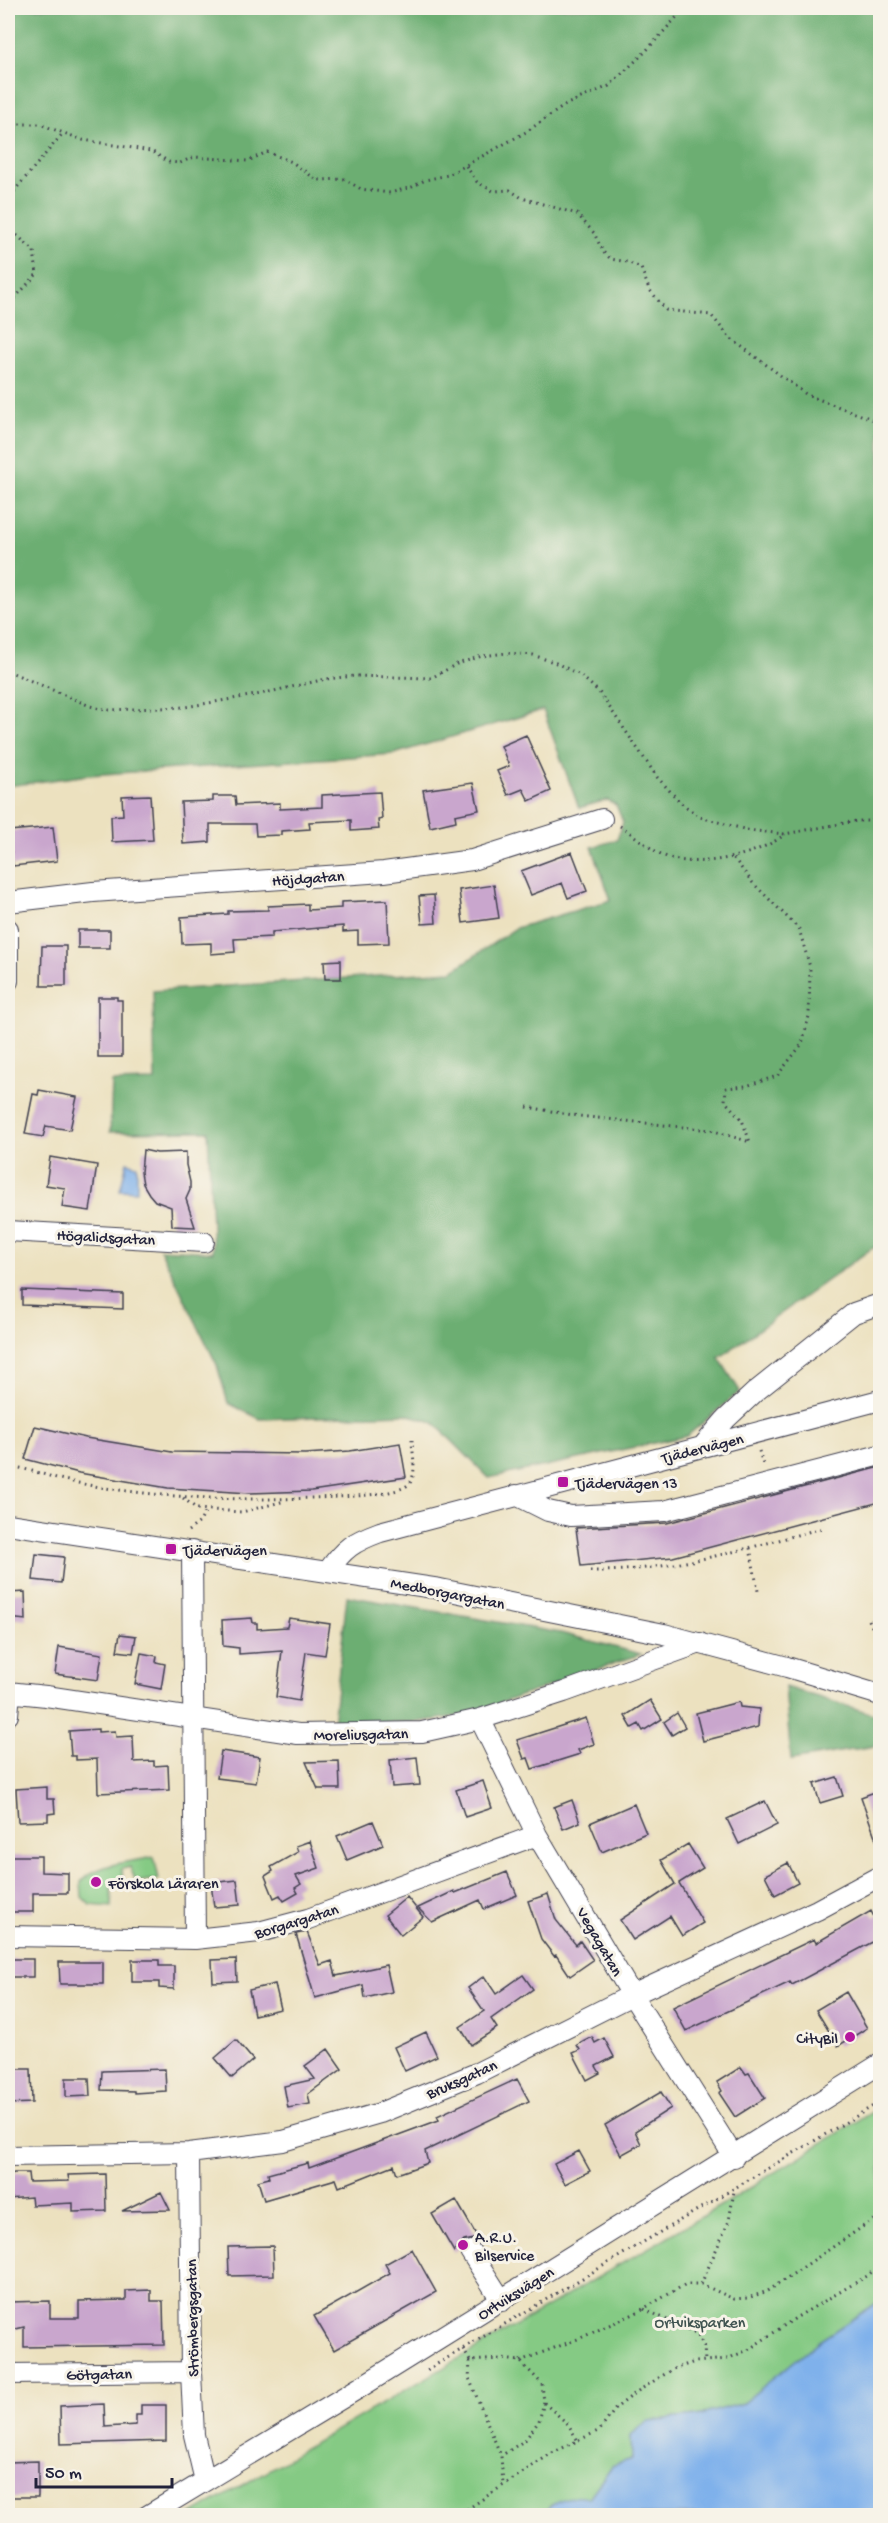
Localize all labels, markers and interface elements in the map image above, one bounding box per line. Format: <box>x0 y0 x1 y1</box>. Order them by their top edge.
street label: Höjdgatan <box>271 868 345 892</box>
street label: Högalidsgatan <box>56 1227 156 1252</box>
street label: Tjädervägen <box>659 1431 746 1470</box>
marker: Tjädervägen 13 <box>556 1475 570 1489</box>
place label: Tjädervägen 13 <box>574 1476 677 1495</box>
marker: Tjädervägen <box>164 1542 178 1556</box>
place label: Tjädervägen <box>182 1543 267 1562</box>
street label: Medborgargatan <box>389 1575 506 1616</box>
street label: Moreliusgatan <box>314 1726 409 1747</box>
marker: Förskola Läraren <box>89 1875 103 1889</box>
place label: Förskola Läraren <box>107 1876 219 1895</box>
street label: Borgargatan <box>252 1901 342 1945</box>
street label: Vegagatan <box>570 1904 625 1981</box>
marker: CityBil <box>843 2030 857 2044</box>
place label: CityBil <box>796 2031 838 2050</box>
street label: Bruksgatan <box>423 2057 501 2106</box>
place label: A.R.U. Bilservice <box>474 2230 535 2267</box>
marker: A.R.U. Bilservice <box>456 2238 470 2252</box>
street label: Strömbergsgatan <box>184 2259 205 2377</box>
street label: Ortviksvägen <box>475 2264 559 2326</box>
park label: Ortviksparken <box>655 2315 746 2334</box>
street label: Götgatan <box>66 2366 133 2387</box>
scale bar <box>36 2451 172 2489</box>
text: 50 m <box>45 2464 82 2485</box>

